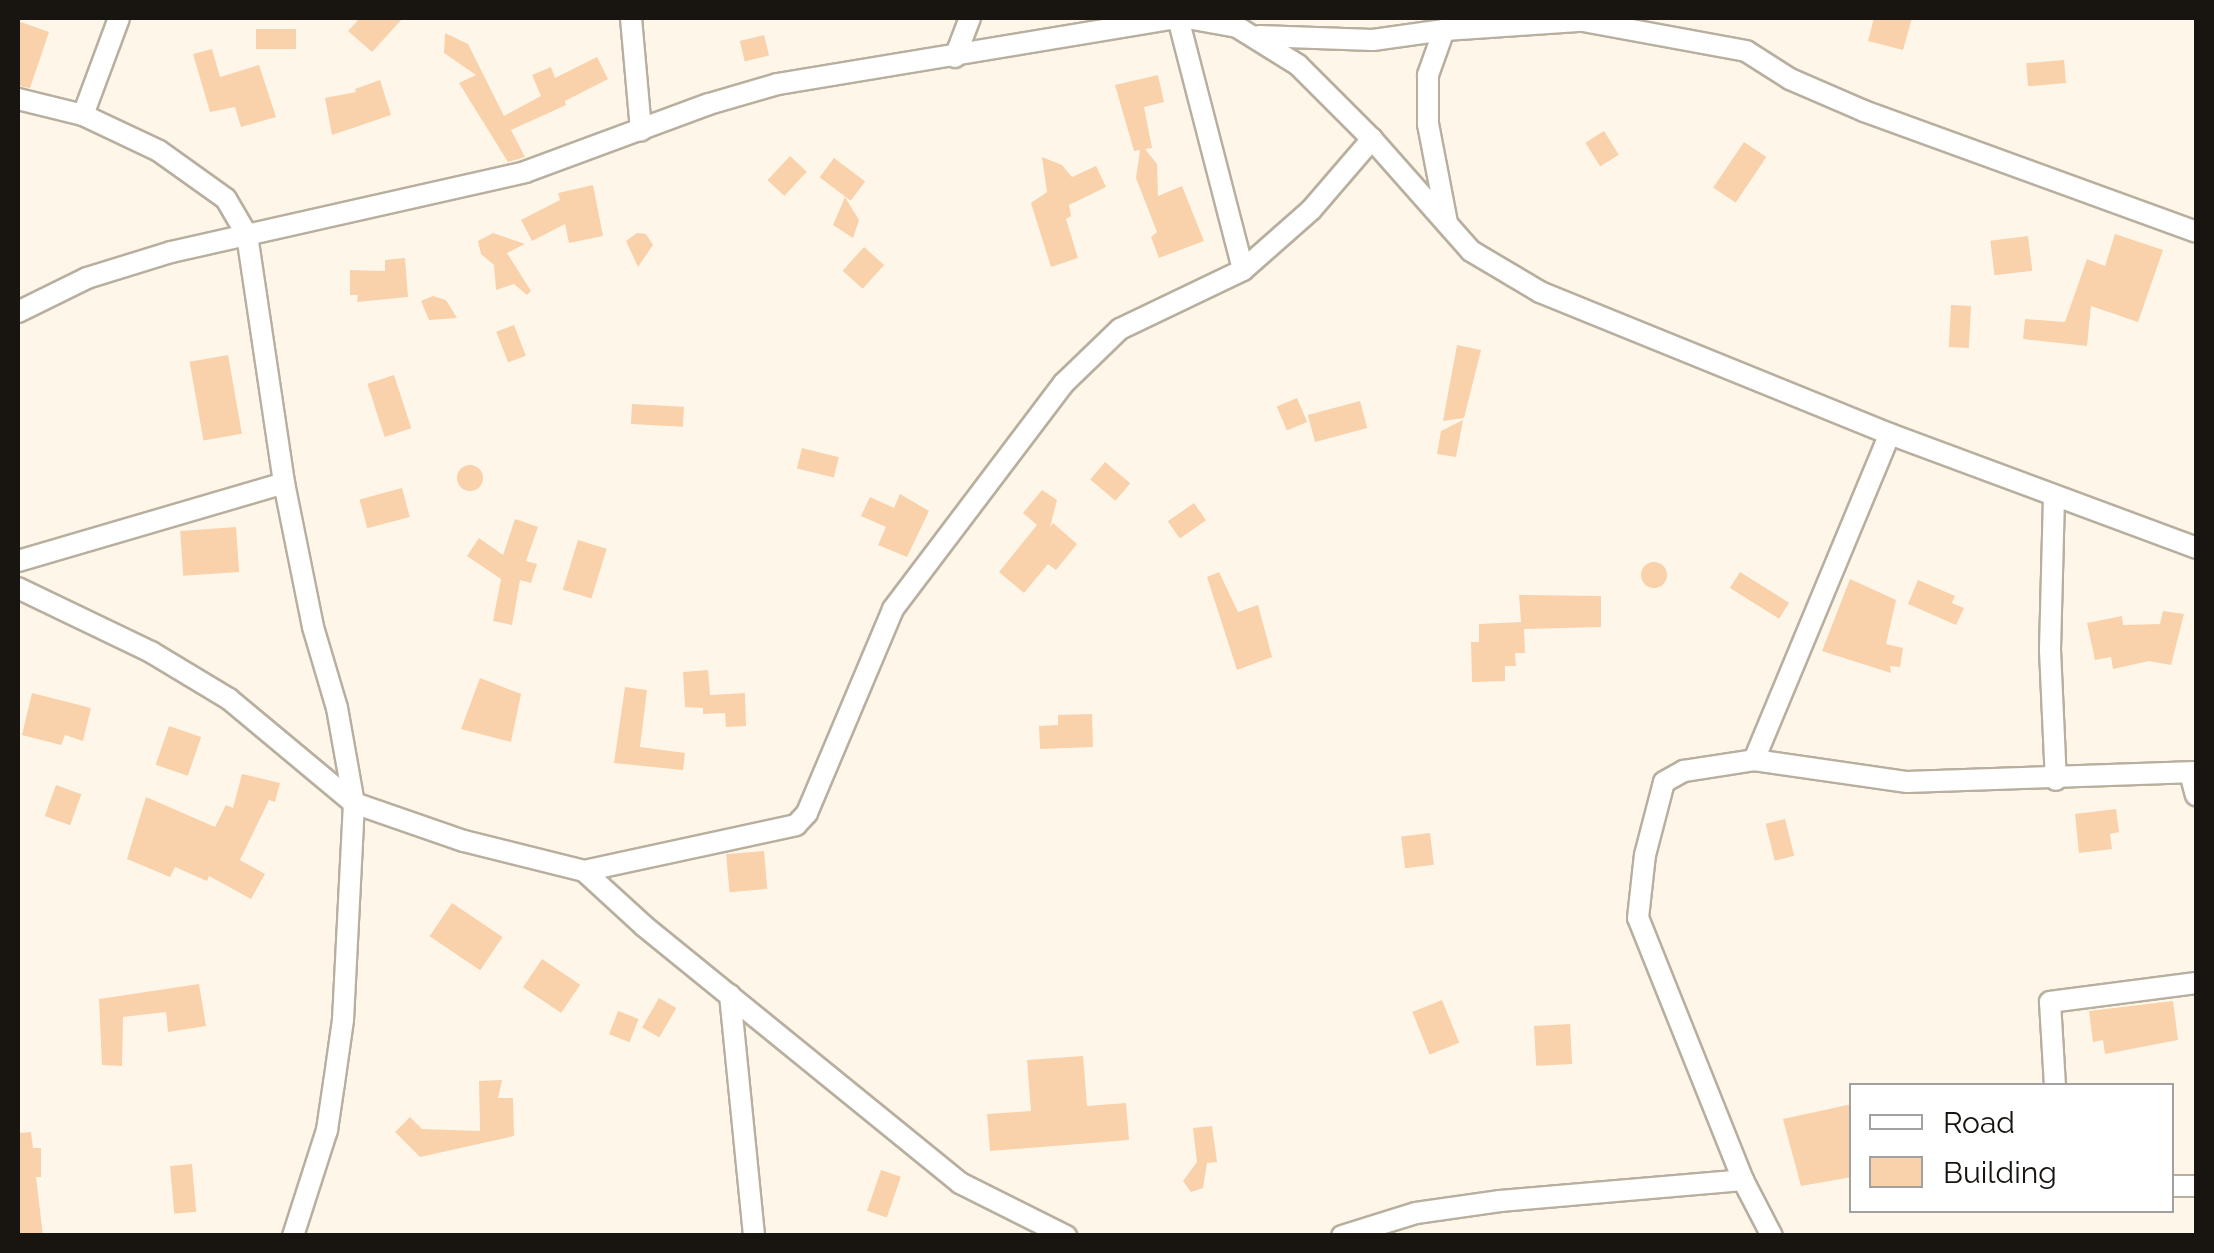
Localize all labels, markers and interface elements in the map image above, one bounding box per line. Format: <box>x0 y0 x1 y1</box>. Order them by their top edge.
legend <box>1849 1083 2174 1213</box>
text: Road <box>1943 1105 2015 1140</box>
text: Building <box>1943 1155 2057 1190</box>

